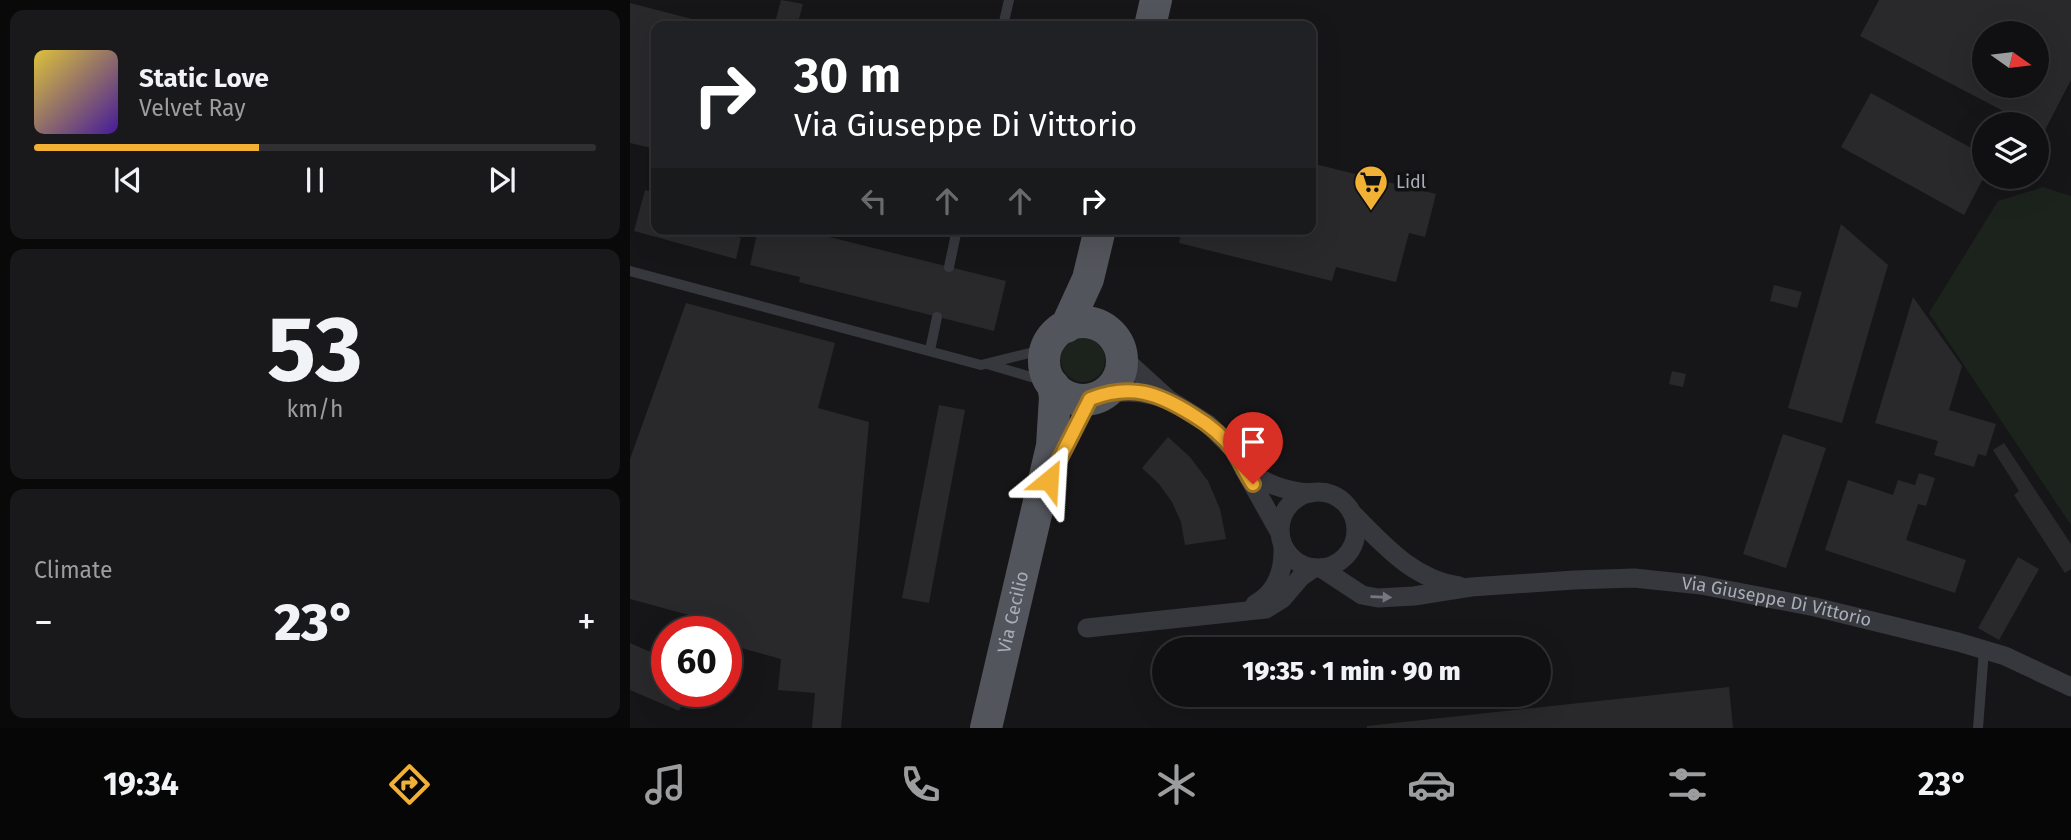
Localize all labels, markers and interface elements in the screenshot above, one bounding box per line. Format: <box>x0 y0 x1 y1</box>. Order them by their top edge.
north arrow <box>1972 21 2049 98</box>
map controls <box>1972 21 2049 189</box>
text: 30 m <box>794 46 901 105</box>
icon: right <box>679 49 770 140</box>
text: Static Love <box>139 63 269 94</box>
text: Velvet Ray <box>139 94 246 122</box>
text: Via Giuseppe Di Vittorio <box>794 106 1137 144</box>
button: layers <box>1972 112 2049 189</box>
icon: previous <box>109 161 147 199</box>
icon: pause <box>296 161 334 199</box>
icon: next <box>483 161 521 199</box>
supermarket icon: Lidl <box>1352 163 1390 212</box>
place label: Lidl <box>1396 171 1426 193</box>
icon: left <box>855 182 893 220</box>
icon: ahead <box>928 182 966 220</box>
icon: ahead <box>1001 182 1039 220</box>
icon: right <box>1074 182 1112 220</box>
text: 53 <box>267 295 363 404</box>
text: km/h <box>287 395 343 423</box>
pin <box>1223 412 1283 484</box>
icon: arrive <box>1234 423 1272 461</box>
position arrow <box>1012 443 1086 517</box>
text: Climate <box>34 556 113 584</box>
street label: Via Cecilio <box>993 569 1033 655</box>
street label: Via Giuseppe Di Vittorio <box>1681 572 1874 631</box>
text: 23° <box>274 591 356 654</box>
one-way arrow <box>1370 591 1392 602</box>
text: − <box>34 599 53 645</box>
text: + <box>577 599 596 645</box>
speed limit sign: 60 <box>651 616 742 707</box>
text: 19:35 · 1 min · 90 m <box>1242 656 1461 687</box>
icon: directions <box>385 760 434 809</box>
icon: music <box>641 760 690 809</box>
icon: phone <box>896 760 945 809</box>
icon: climate <box>1152 760 1201 809</box>
icon: car <box>1407 760 1456 809</box>
icon: filters <box>1663 760 1712 809</box>
text: 19:34 <box>103 765 179 803</box>
text: 23° <box>1918 765 1968 803</box>

